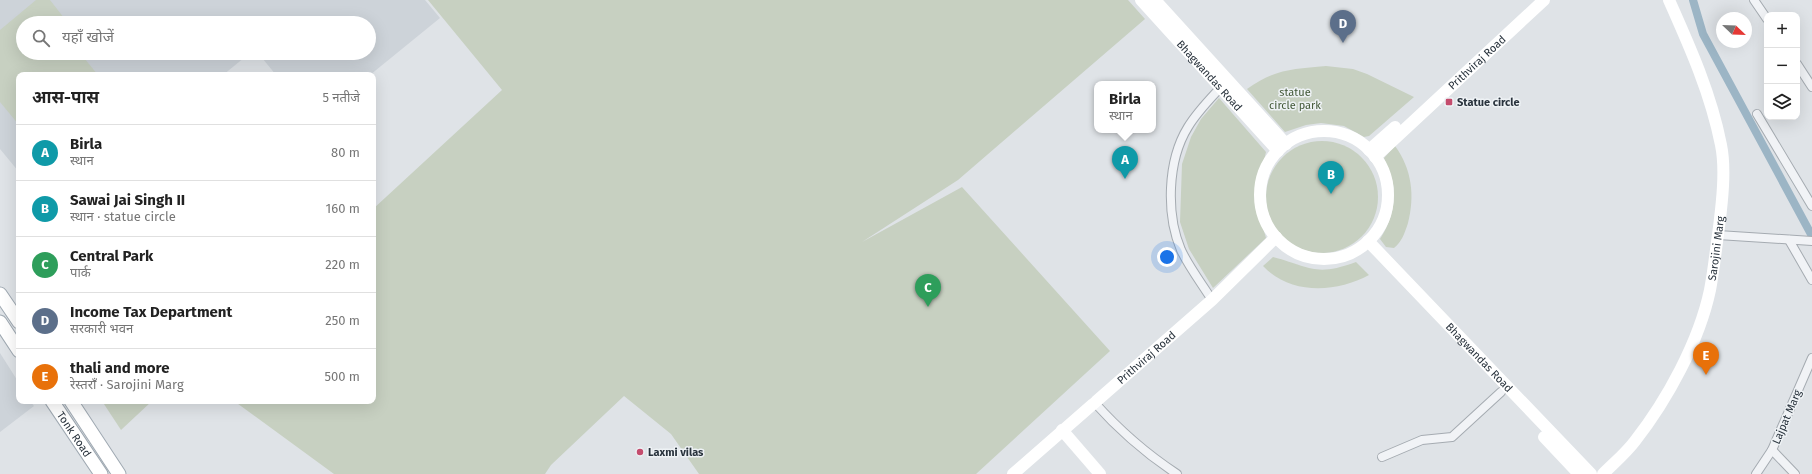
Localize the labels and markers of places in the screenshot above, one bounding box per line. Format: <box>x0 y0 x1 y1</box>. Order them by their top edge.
pin: D <box>1330 10 1356 43</box>
place label: Statue circle <box>1457 96 1520 109</box>
marker: Statue circle <box>1444 97 1454 107</box>
pin: A <box>1112 146 1138 179</box>
pin: B <box>1318 161 1344 194</box>
pin: C <box>915 274 941 307</box>
pin: E <box>1693 342 1719 375</box>
place label: Laxmi vilas <box>648 446 704 459</box>
marker: Laxmi vilas <box>635 447 645 457</box>

